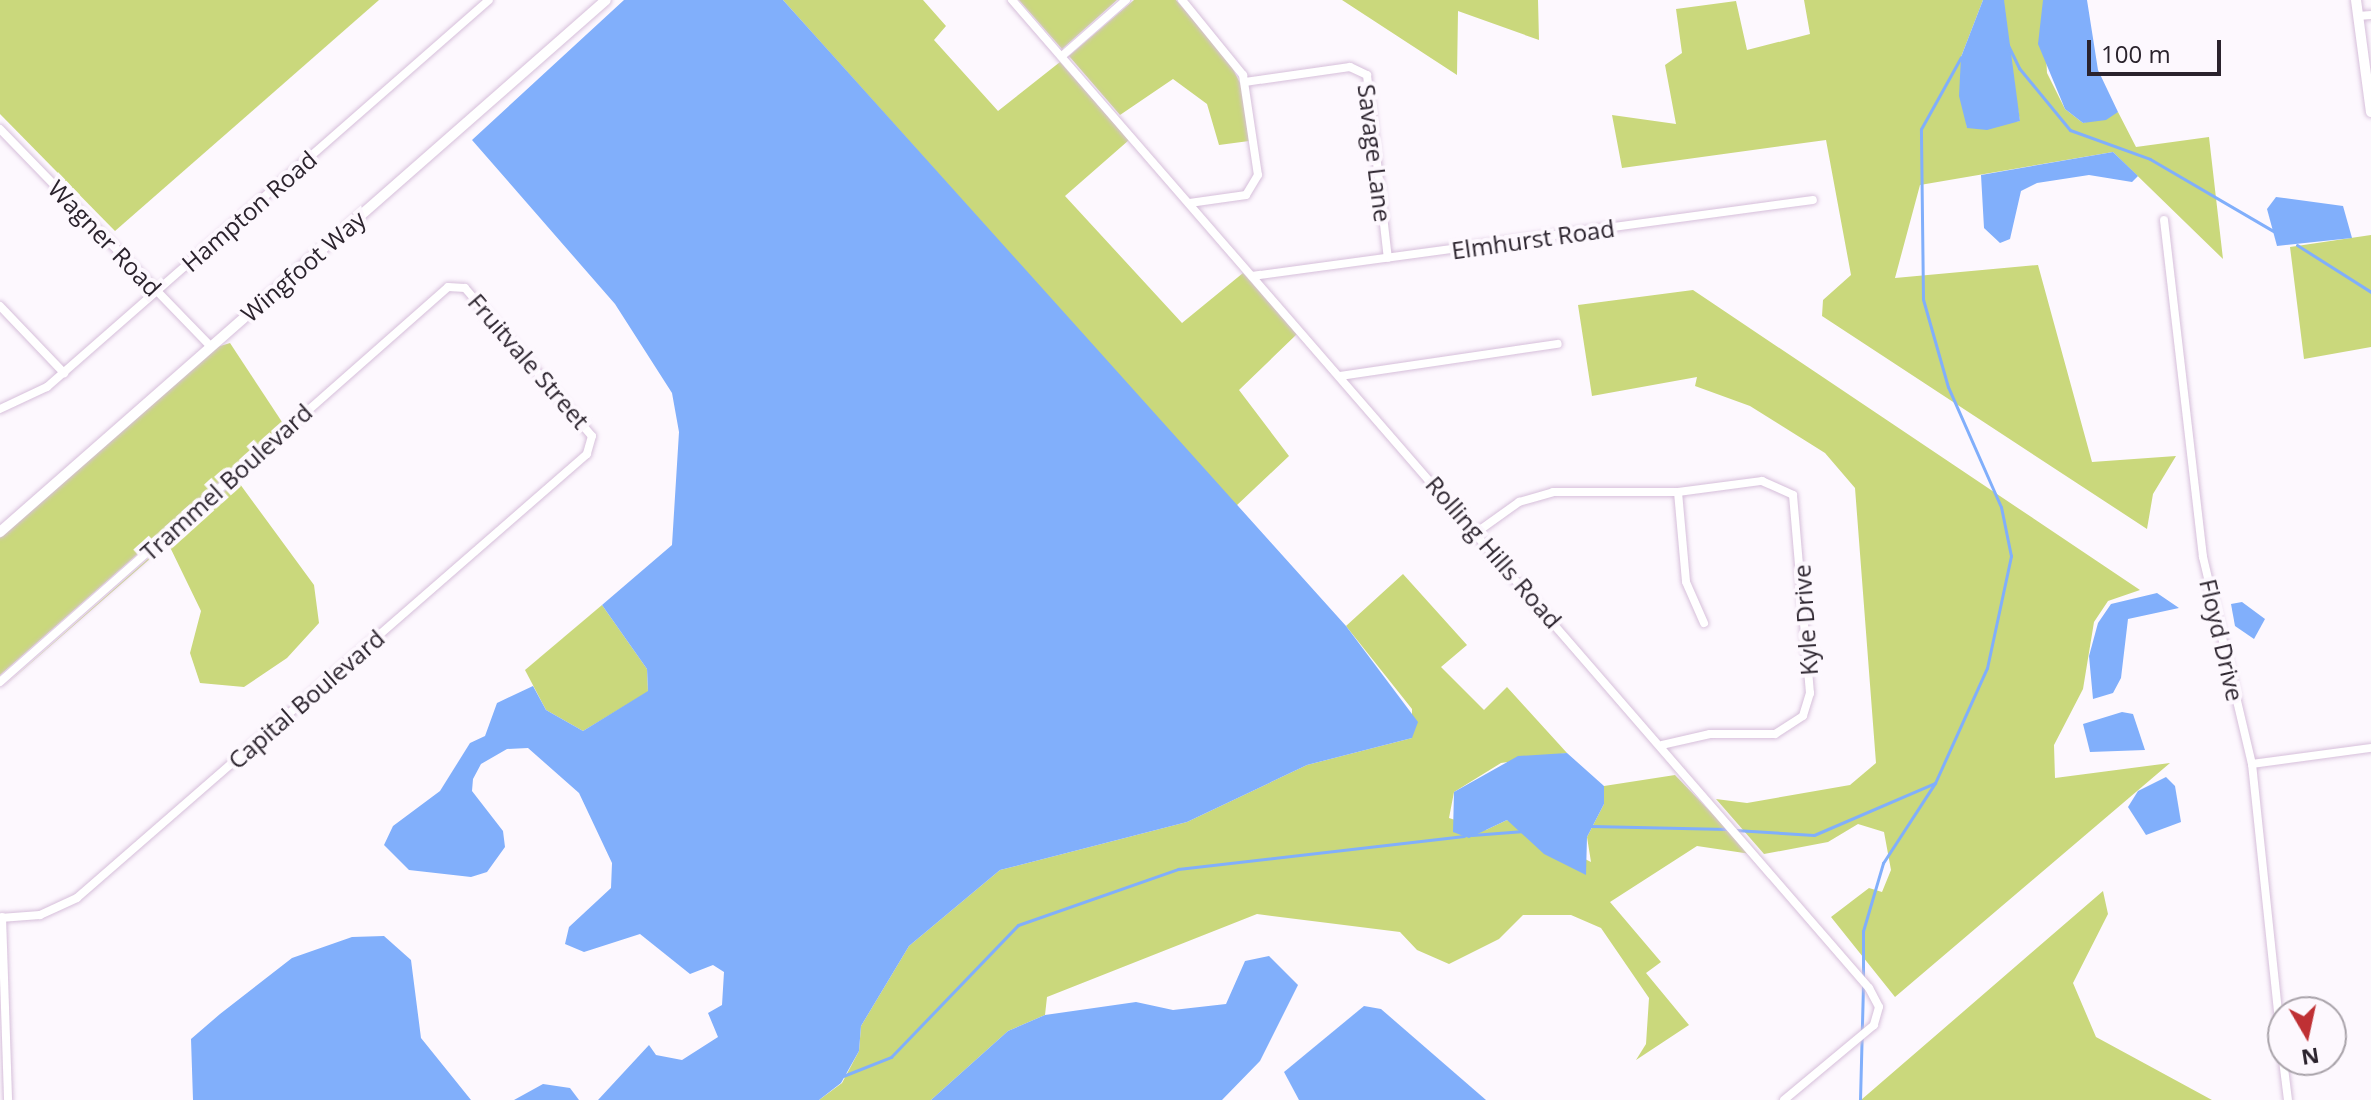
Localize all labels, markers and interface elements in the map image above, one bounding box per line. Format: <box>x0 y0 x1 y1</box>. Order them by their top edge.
scale bar <box>2091 24 2225 74</box>
text: 100 m <box>2101 37 2171 70</box>
street label: Savage Lane <box>1352 82 1398 224</box>
street label: Hampton Road <box>176 145 322 277</box>
street label: Wagner Road <box>43 174 167 302</box>
street label: Wingfoot Way <box>235 204 371 328</box>
street label: Elmhurst Road <box>1450 213 1616 265</box>
street label: Fruitvale Street <box>462 288 596 434</box>
street label: Trammel Boulevard <box>134 397 318 567</box>
street label: Rolling Hills Road <box>1420 470 1568 634</box>
street label: Kyle Drive <box>1787 564 1823 676</box>
street label: Floyd Drive <box>2194 576 2250 704</box>
street label: Capital Boulevard <box>222 623 390 775</box>
north arrow <box>2267 996 2347 1076</box>
text: N <box>2299 1042 2322 1074</box>

